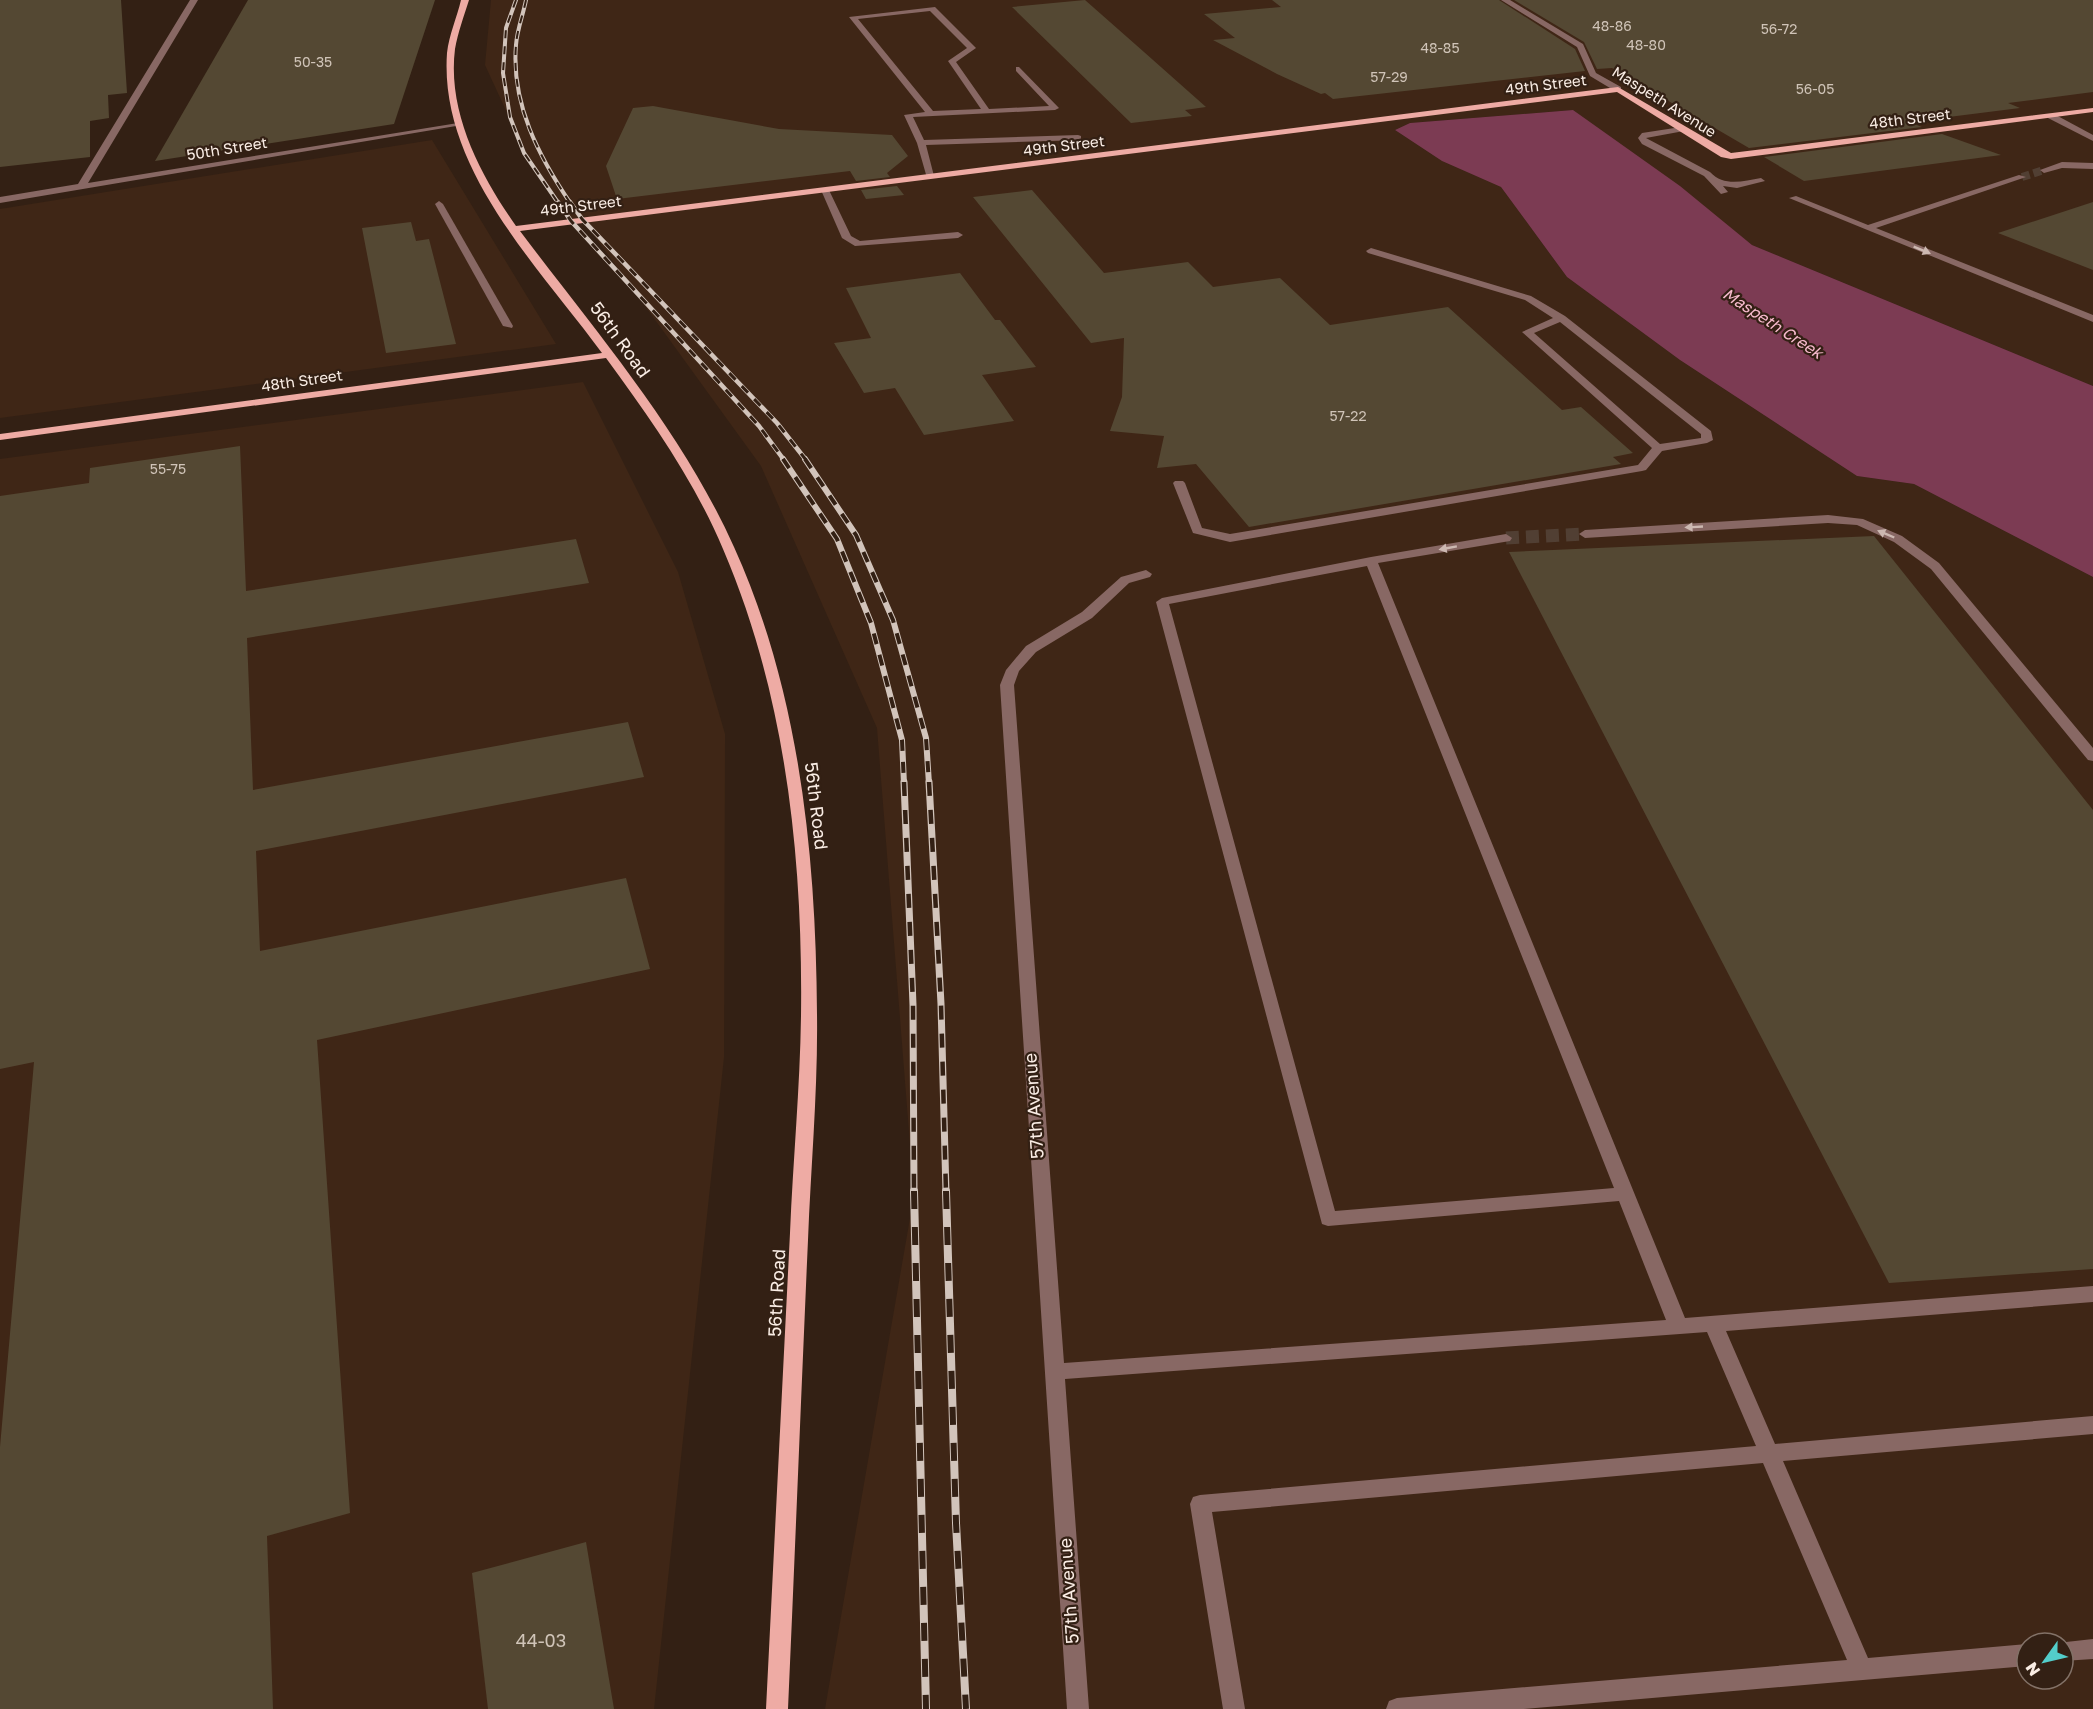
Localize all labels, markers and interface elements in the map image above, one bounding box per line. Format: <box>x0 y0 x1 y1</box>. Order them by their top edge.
house number: 48-86 <box>1592 17 1632 34</box>
house number: 56-72 <box>1761 20 1797 37</box>
house number: 48-80 <box>1626 36 1666 53</box>
house number: 48-85 <box>1420 39 1460 56</box>
house number: 50-35 <box>294 53 332 70</box>
street label: Maspeth Avenue <box>1609 62 1720 141</box>
house number: 57-29 <box>1370 68 1408 85</box>
street label: 49th Street <box>1504 70 1587 98</box>
house number: 56-05 <box>1796 80 1834 97</box>
street label: 48th Street <box>1868 104 1952 132</box>
street label: 49th Street <box>1022 131 1105 159</box>
street label: 50th Street <box>185 133 268 163</box>
street label: 49th Street <box>539 191 622 219</box>
one-way arrow <box>1913 245 1931 255</box>
water label: Maspeth Creek <box>1719 283 1828 364</box>
street label: 56th Road <box>586 297 656 382</box>
street label: 48th Street <box>260 365 344 395</box>
house number: 57-22 <box>1329 407 1367 424</box>
house number: 55-75 <box>150 460 186 477</box>
one-way arrow <box>1685 522 1704 532</box>
one-way arrow <box>1877 529 1895 539</box>
one-way arrow <box>1438 544 1457 553</box>
street label: 56th Road <box>801 761 833 851</box>
street label: 57th Avenue <box>1018 1052 1048 1160</box>
street label: 56th Road <box>763 1248 789 1338</box>
street label: 57th Avenue <box>1053 1537 1083 1645</box>
house number: 44-03 <box>516 1629 566 1651</box>
north arrow <box>2015 1631 2075 1691</box>
text: N <box>2021 1659 2044 1680</box>

